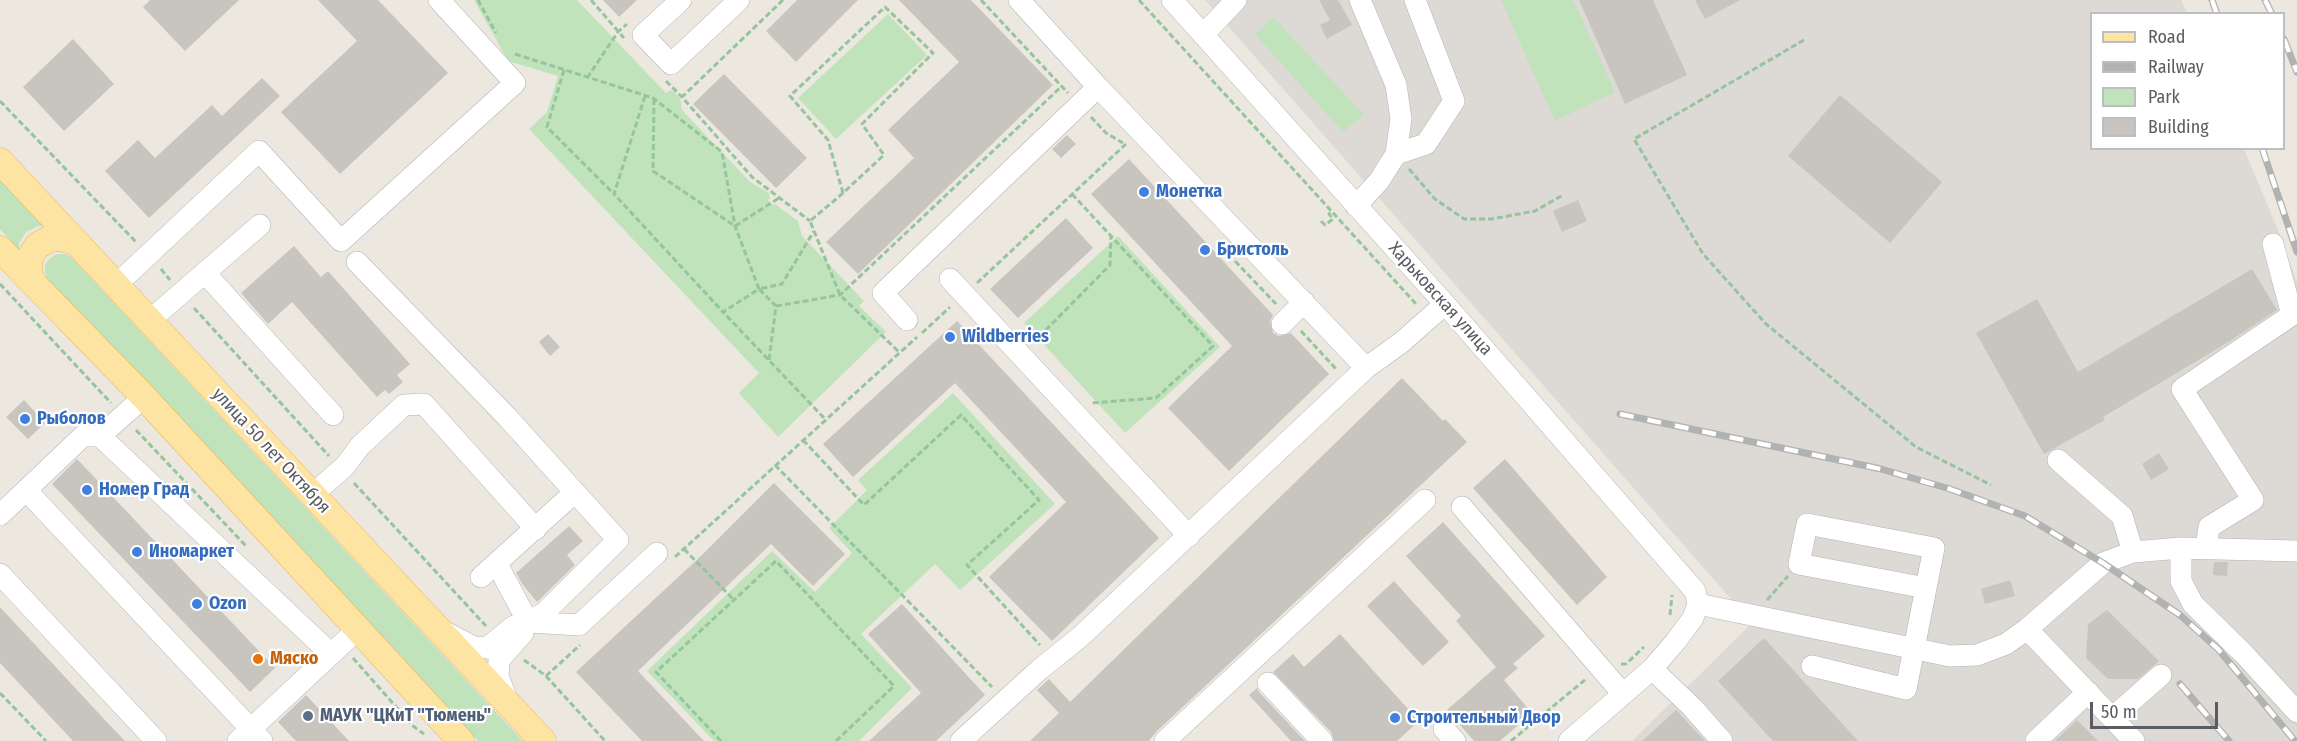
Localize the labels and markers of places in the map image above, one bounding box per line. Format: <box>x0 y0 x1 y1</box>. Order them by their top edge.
place label: Монетка <box>1156 181 1222 203</box>
marker: Монетка <box>1137 185 1151 199</box>
place label: Бристоль <box>1217 239 1289 261</box>
marker: Бристоль <box>1198 243 1212 257</box>
place label: Wildberries <box>962 326 1049 348</box>
marker: Wildberries <box>943 330 957 344</box>
place label: Рыболов <box>37 408 106 430</box>
marker: Рыболов <box>18 412 32 426</box>
place label: Номер Град <box>99 479 189 501</box>
marker: Номер Град <box>80 483 94 497</box>
place label: Иномаркет <box>149 541 234 563</box>
marker: Иномаркет <box>130 545 144 559</box>
place label: Ozon <box>209 593 247 615</box>
marker: Ozon <box>190 597 204 611</box>
place label: Мяско <box>270 648 318 670</box>
marker: Мяско <box>251 652 265 666</box>
place label: МАУК "ЦКиТ "Тюмень" <box>320 705 491 727</box>
place label: Строительный Двор <box>1407 707 1561 729</box>
marker: МАУК "ЦКиТ "Тюмень" <box>301 709 315 723</box>
marker: Строительный Двор <box>1388 711 1402 725</box>

